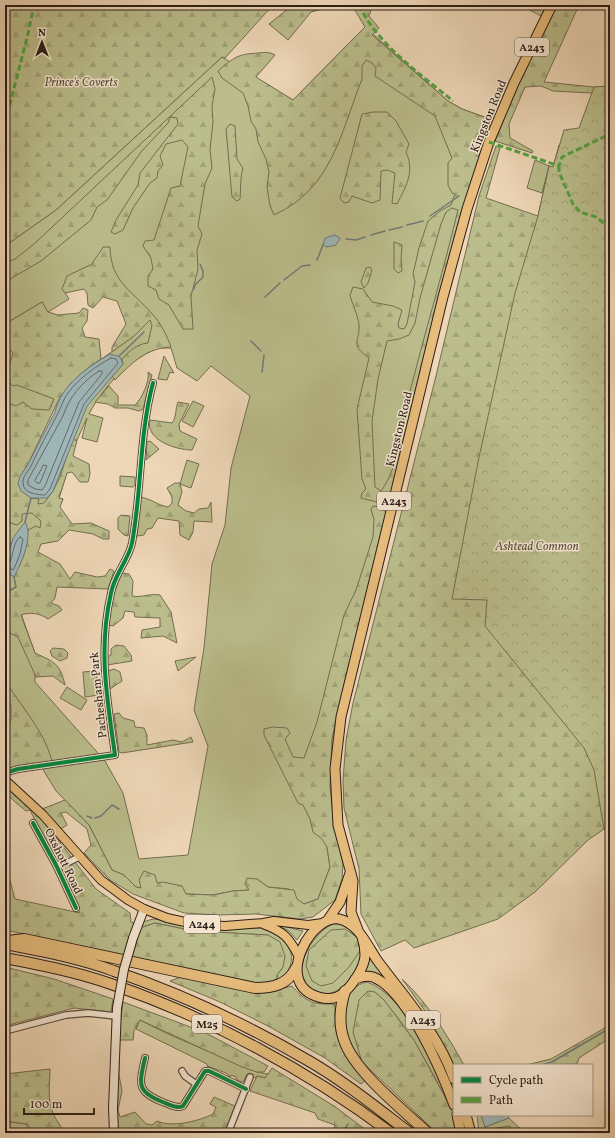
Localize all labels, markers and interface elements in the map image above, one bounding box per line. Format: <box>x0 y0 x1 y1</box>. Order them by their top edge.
north arrow <box>22 22 62 62</box>
text: N <box>38 26 46 41</box>
road number: A243 <box>515 38 549 56</box>
park label: Prince's Coverts <box>44 75 118 91</box>
street label: Kingston Road <box>467 77 511 155</box>
street label: Kingston Road <box>383 390 417 469</box>
road number: A243 <box>377 492 411 510</box>
park label: Ashtead Common <box>494 539 579 555</box>
street label: Pachesham Park <box>86 651 111 739</box>
street label: Oxshott Road <box>40 826 86 897</box>
road number: A244 <box>184 915 220 933</box>
road number: A243 <box>406 1011 440 1029</box>
road number: M25 <box>192 1015 222 1033</box>
legend <box>453 1064 593 1116</box>
text: Cycle path <box>489 1073 544 1089</box>
scale bar <box>24 1090 94 1116</box>
text: Path <box>489 1093 513 1109</box>
text: 100 m <box>30 1097 63 1113</box>

